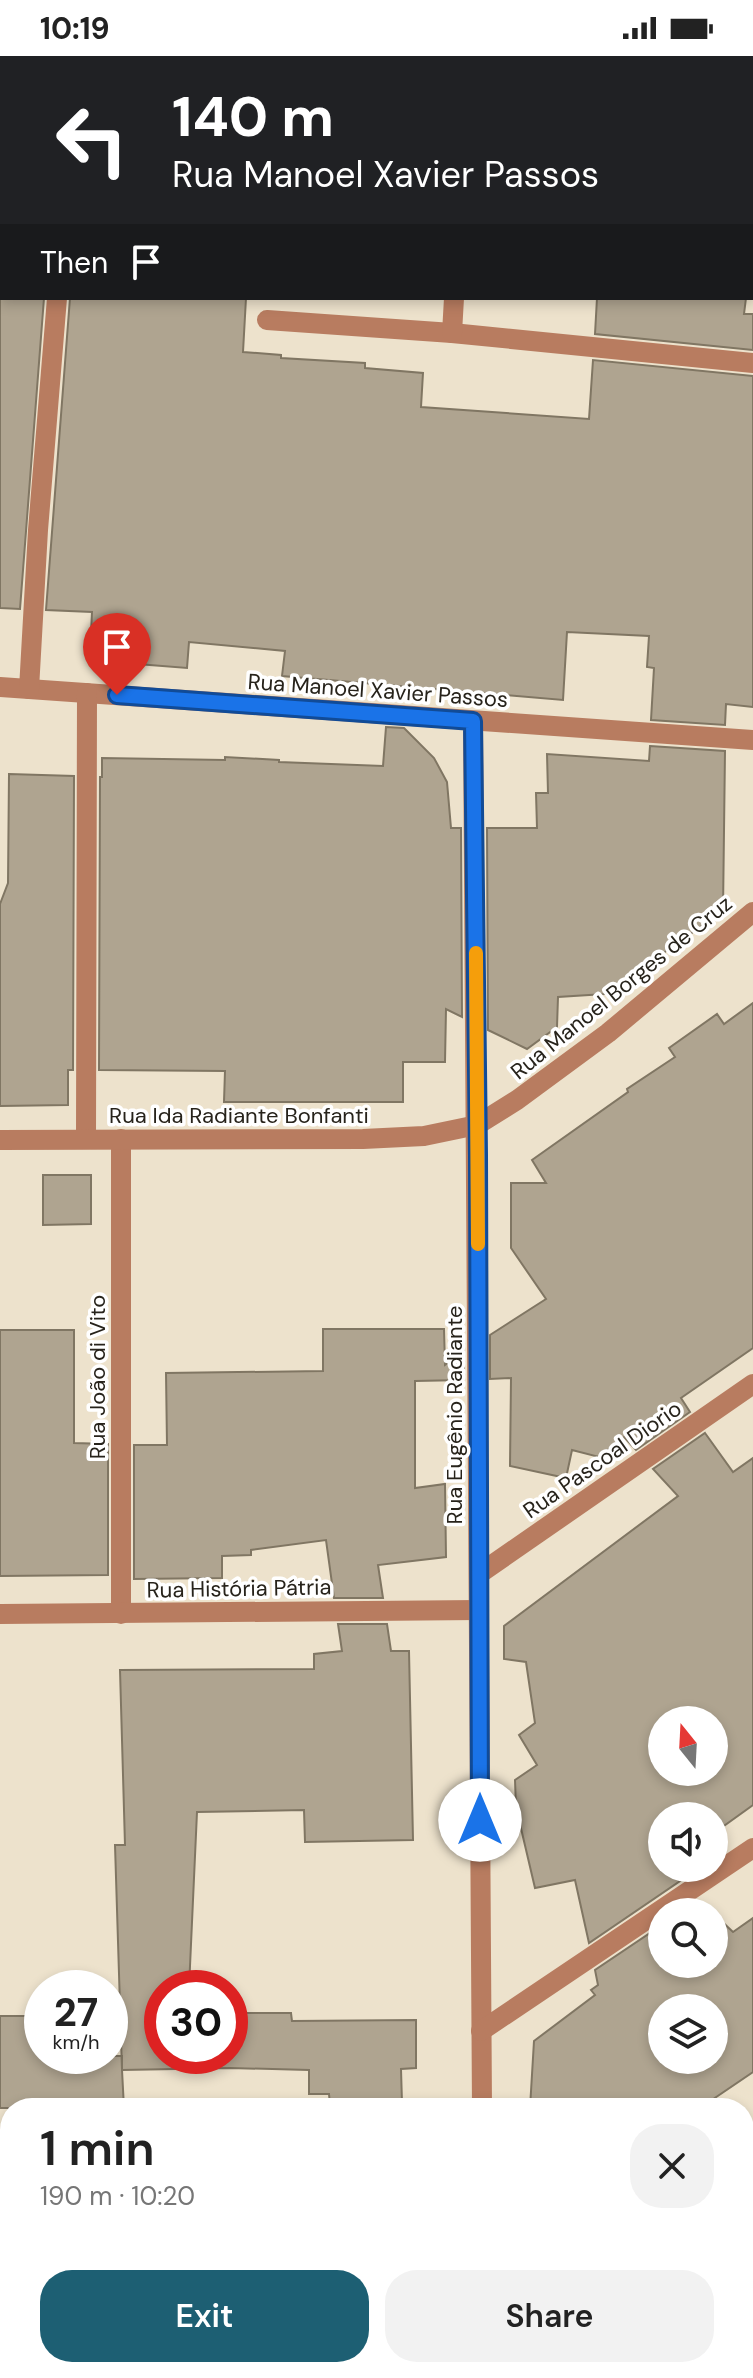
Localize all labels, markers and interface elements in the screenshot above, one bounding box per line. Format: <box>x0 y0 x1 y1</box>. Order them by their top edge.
text: 10:19 <box>40 9 110 48</box>
text: 140 m <box>172 80 334 153</box>
icon: left <box>40 88 144 192</box>
text: Rua Manoel Xavier Passos <box>172 151 599 198</box>
icon: arrive <box>124 240 168 284</box>
text: Then <box>40 243 108 282</box>
pin <box>83 613 151 695</box>
icon: arrive <box>95 625 139 669</box>
street label: Rua Manoel Xavier Passos <box>247 667 509 714</box>
street label: Rua Manoel Borges de Cruz <box>505 889 738 1086</box>
street label: Rua Ida Radiante Bonfanti <box>109 1101 369 1130</box>
street label: Rua João di Vito <box>83 1295 112 1459</box>
street label: Rua Eugênio Radiante <box>440 1306 469 1524</box>
street label: Rua Pascoal Diorio <box>517 1394 687 1525</box>
street label: Rua História Pátria <box>146 1572 332 1605</box>
north arrow <box>648 1706 728 1786</box>
map controls <box>648 1706 728 2074</box>
position arrow <box>438 1778 522 1862</box>
button: sound <box>648 1802 728 1882</box>
button: search <box>648 1898 728 1978</box>
speed limit sign: 30 <box>144 1970 248 2074</box>
text: 27 <box>54 1986 98 2038</box>
button: layers <box>648 1994 728 2074</box>
text: km/h <box>52 2029 100 2055</box>
text: 1 min <box>40 2117 155 2180</box>
button: close <box>630 2124 714 2208</box>
text: 190 m · 10:20 <box>40 2179 195 2213</box>
button: Exit <box>40 2270 369 2362</box>
button: Share <box>385 2270 714 2362</box>

